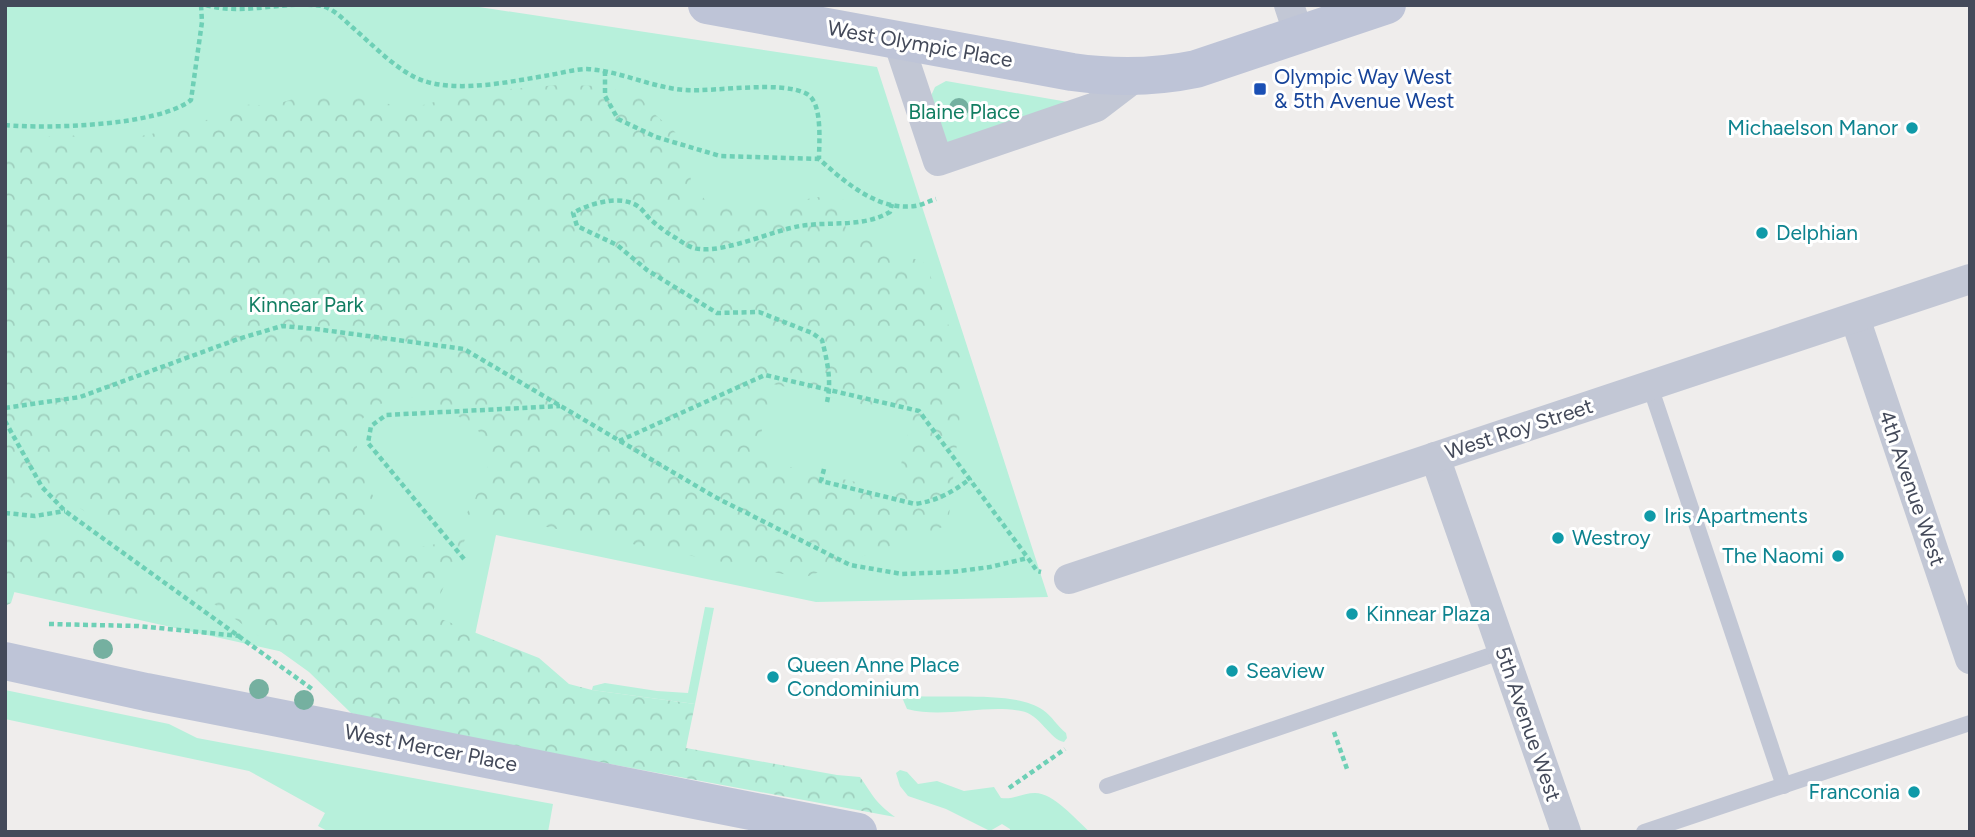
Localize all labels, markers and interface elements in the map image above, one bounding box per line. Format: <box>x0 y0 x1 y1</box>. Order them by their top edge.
street label: West Olympic Place <box>826 15 1015 72</box>
place label: Olympic Way West & 5th Avenue West <box>1274 64 1454 113</box>
marker: Olympic Way West & 5th Avenue West <box>1252 81 1268 97</box>
park label: Blaine Place <box>908 99 1020 124</box>
place label: Michaelson Manor <box>1727 115 1898 140</box>
marker: Michaelson Manor <box>1904 120 1920 136</box>
place label: Delphian <box>1776 220 1858 245</box>
marker: Delphian <box>1754 225 1770 241</box>
park label: Kinnear Park <box>248 292 365 317</box>
street label: West Roy Street <box>1442 393 1596 464</box>
street label: 4th Avenue West <box>1874 407 1951 569</box>
place label: Iris Apartments <box>1664 503 1808 528</box>
marker: Iris Apartments <box>1642 508 1658 524</box>
place label: Westroy <box>1572 525 1651 550</box>
marker: Westroy <box>1550 530 1566 546</box>
place label: The Naomi <box>1722 543 1824 568</box>
marker: The Naomi <box>1830 548 1846 564</box>
place label: Kinnear Plaza <box>1366 601 1490 626</box>
marker: Kinnear Plaza <box>1344 606 1360 622</box>
street label: 5th Avenue West <box>1490 643 1567 804</box>
place label: Queen Anne Place Condominium <box>787 652 960 701</box>
place label: Seaview <box>1246 658 1325 683</box>
marker: Seaview <box>1224 663 1240 679</box>
marker: Queen Anne Place Condominium <box>765 669 781 685</box>
street label: West Mercer Place <box>343 718 520 777</box>
place label: Franconia <box>1808 779 1900 804</box>
marker: Franconia <box>1906 784 1922 800</box>

